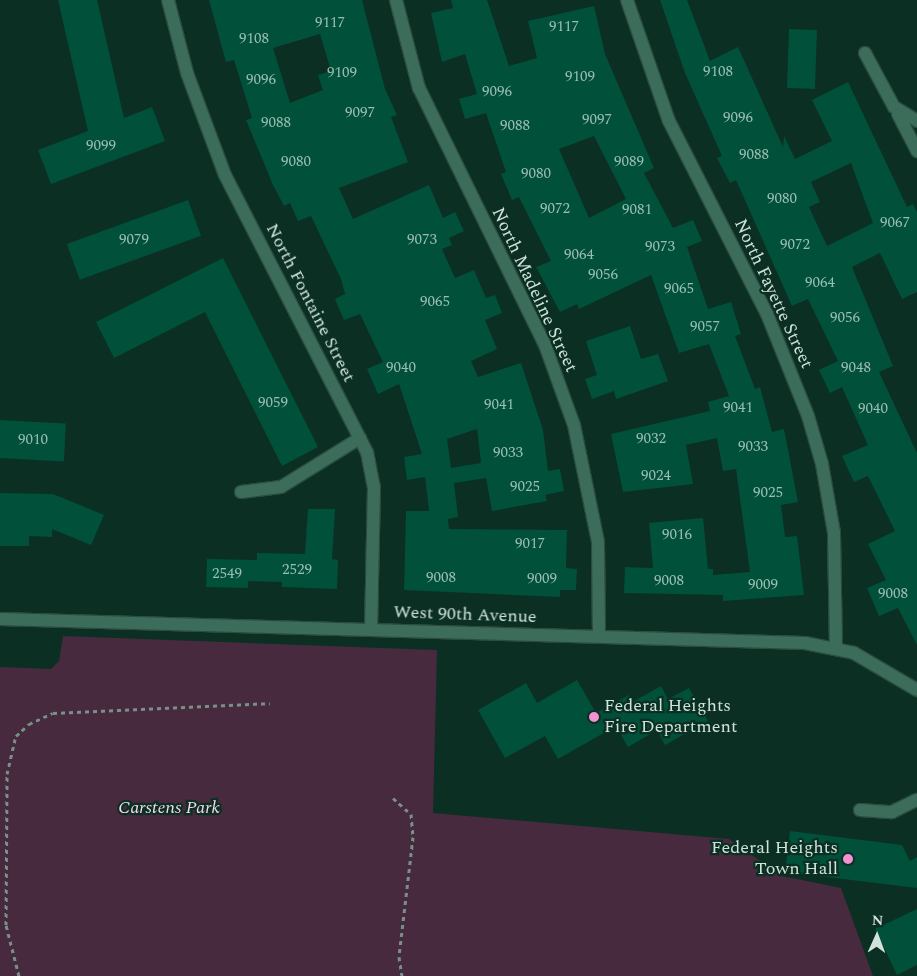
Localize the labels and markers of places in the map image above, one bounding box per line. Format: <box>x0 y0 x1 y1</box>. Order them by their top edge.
place label: Federal Heights Fire Department <box>604 696 737 739</box>
marker: Federal Heights Fire Department <box>588 711 600 723</box>
place label: Federal Heights Town Hall <box>711 838 838 881</box>
marker: Federal Heights Town Hall <box>842 853 854 865</box>

